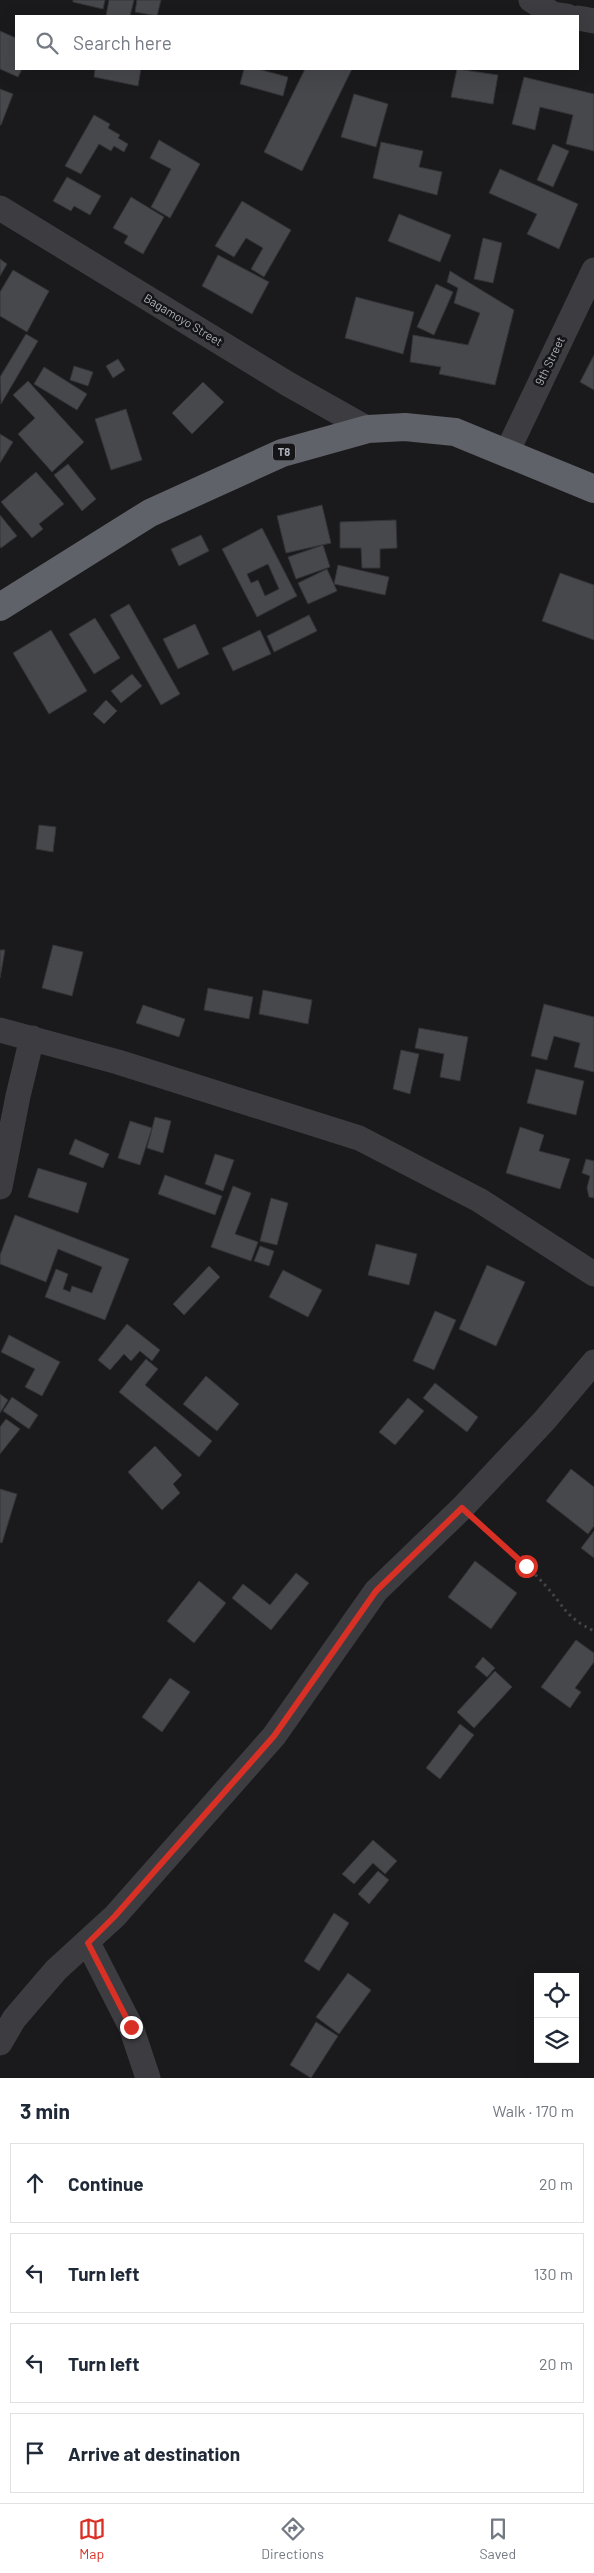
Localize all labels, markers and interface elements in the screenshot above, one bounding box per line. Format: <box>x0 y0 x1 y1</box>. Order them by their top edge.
search box <box>15 15 579 70</box>
icon: search <box>33 29 61 57</box>
text: Search here <box>73 31 172 54</box>
street label: Bagamoyo Street <box>142 290 225 348</box>
street label: 9th Street <box>531 334 567 387</box>
road number: T8 <box>273 444 295 461</box>
route start <box>515 1555 538 1578</box>
map controls <box>534 1973 579 2063</box>
button: locate <box>534 1973 579 2018</box>
route end <box>120 2016 143 2039</box>
button: layers <box>534 2018 579 2063</box>
text: 3 min <box>20 2098 70 2123</box>
text: Walk · 170 m <box>492 2101 574 2120</box>
icon: ahead <box>21 2169 49 2197</box>
text: Continue <box>68 2172 144 2195</box>
text: 20 m <box>539 2174 573 2193</box>
icon: left <box>21 2259 49 2287</box>
text: Turn left <box>68 2262 139 2285</box>
text: 130 m <box>534 2264 573 2283</box>
icon: left <box>21 2349 49 2377</box>
text: Turn left <box>68 2352 139 2375</box>
text: 20 m <box>539 2354 573 2373</box>
icon: arrive <box>21 2439 49 2467</box>
text: Arrive at destination <box>68 2442 240 2465</box>
tab: Map <box>78 2515 106 2562</box>
tab: Directions <box>261 2515 324 2562</box>
tab: Saved <box>479 2515 516 2562</box>

